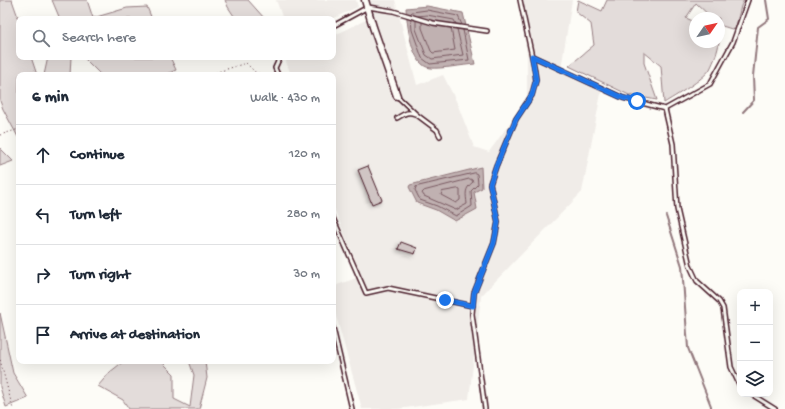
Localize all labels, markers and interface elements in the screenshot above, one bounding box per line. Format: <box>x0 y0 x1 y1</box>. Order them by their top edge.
north arrow <box>689 12 725 48</box>
search box <box>16 16 336 60</box>
icon: search <box>30 27 52 49</box>
text: Search here <box>62 29 136 47</box>
text: 6 min <box>32 88 68 108</box>
text: Walk · 430 m <box>250 91 320 106</box>
route start <box>628 92 646 110</box>
icon: ahead <box>32 144 54 166</box>
text: Continue <box>70 146 124 164</box>
text: 120 m <box>289 147 320 162</box>
icon: left <box>32 204 54 226</box>
text: Turn left <box>70 206 121 224</box>
text: 280 m <box>287 207 320 222</box>
icon: right <box>32 264 54 286</box>
text: Turn right <box>70 266 130 284</box>
text: 30 m <box>294 267 320 282</box>
map controls <box>737 289 773 397</box>
button: + <box>737 289 773 325</box>
route end <box>436 291 454 309</box>
icon: arrive <box>32 324 54 346</box>
button: − <box>737 325 773 361</box>
text: Arrive at destination <box>70 326 200 344</box>
button: layers <box>737 361 773 397</box>

